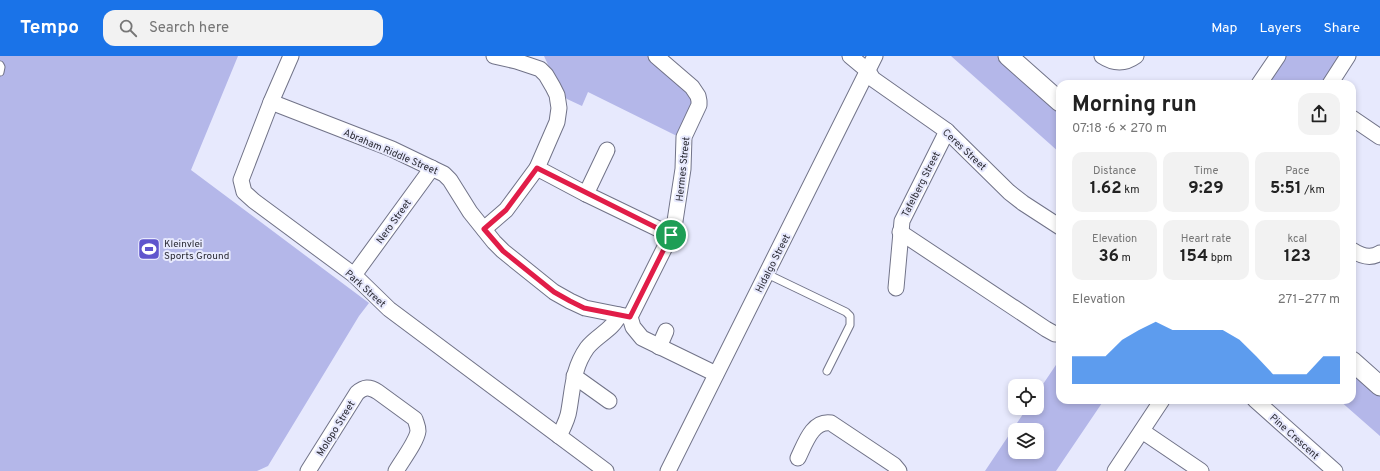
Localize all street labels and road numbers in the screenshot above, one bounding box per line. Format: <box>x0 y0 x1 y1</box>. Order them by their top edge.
street label: Ceres Street <box>939 126 989 174</box>
street label: Abraham Riddle Street <box>341 127 440 178</box>
street label: Hermes Street <box>674 136 693 202</box>
street label: Tafelberg Street <box>899 149 944 220</box>
street label: Nero Street <box>374 197 415 247</box>
street label: Hidalgo Street <box>753 232 794 295</box>
street label: Park Street <box>342 267 388 311</box>
street label: Molopo Street <box>314 398 359 459</box>
street label: Pine Crescent <box>1267 411 1322 463</box>

